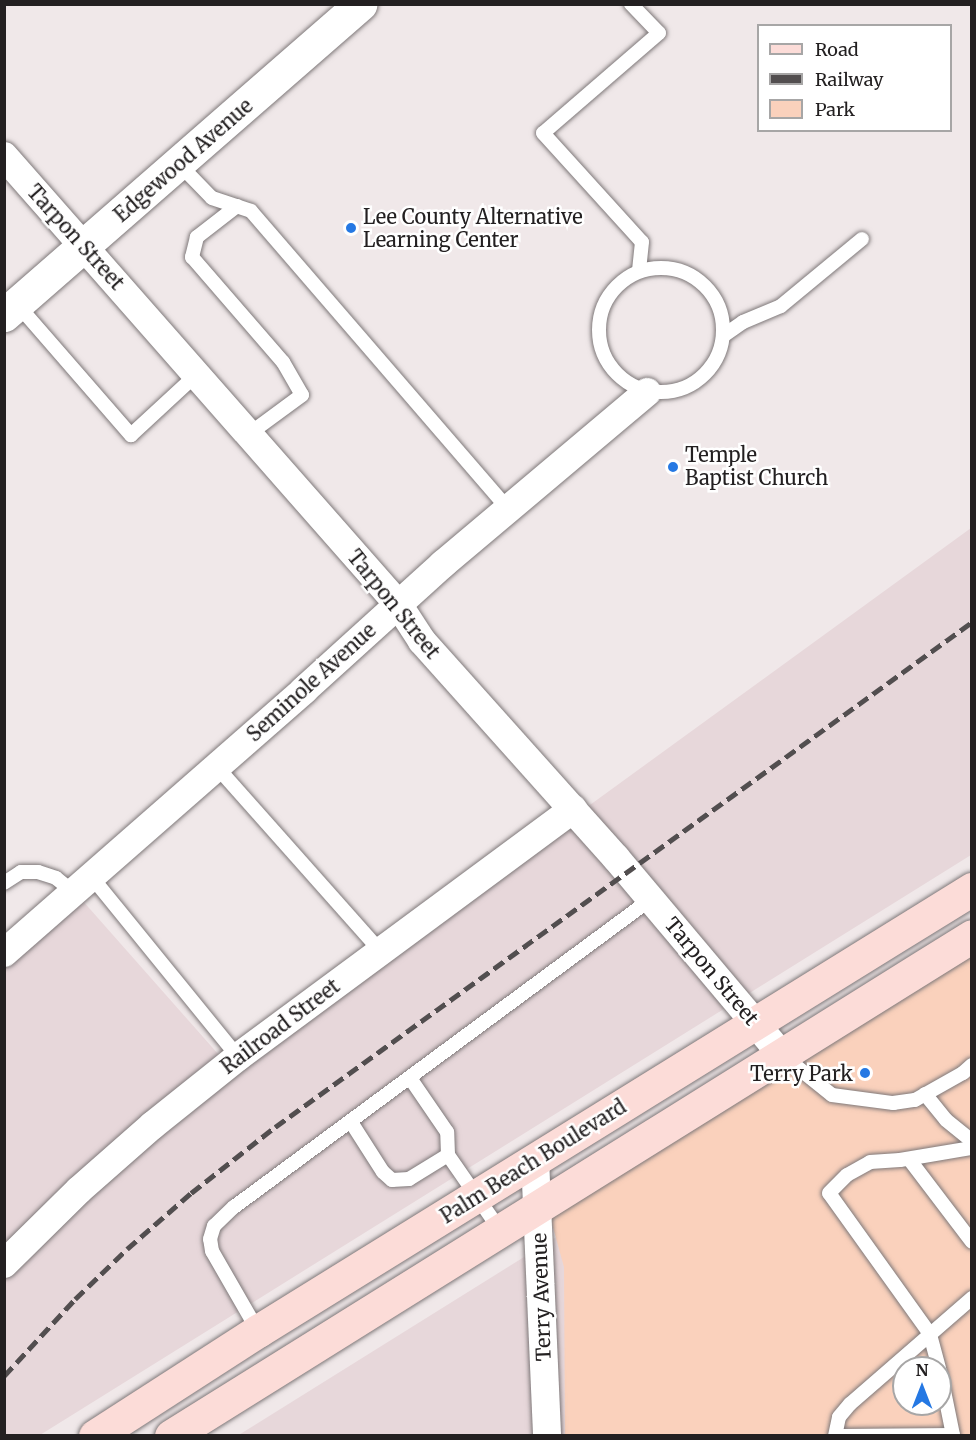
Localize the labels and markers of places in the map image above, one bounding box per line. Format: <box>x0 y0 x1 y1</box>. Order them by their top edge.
place label: Lee County Alternative Learning Center <box>363 204 583 251</box>
marker: Lee County Alternative Learning Center <box>344 221 358 235</box>
place label: Temple Baptist Church <box>685 443 828 490</box>
marker: Temple Baptist Church <box>666 460 680 474</box>
place label: Terry Park <box>750 1061 853 1085</box>
marker: Terry Park <box>858 1066 872 1080</box>

